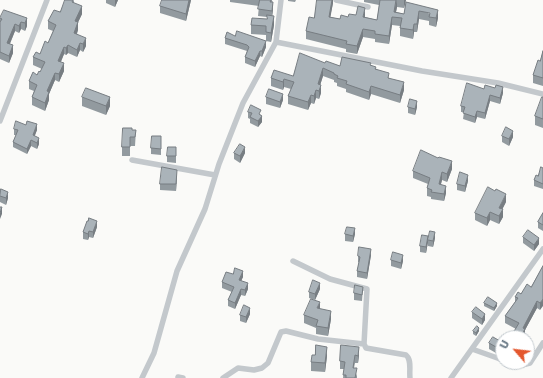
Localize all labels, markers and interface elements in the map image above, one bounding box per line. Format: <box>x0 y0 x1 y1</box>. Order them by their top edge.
north arrow <box>495 330 535 370</box>
text: U <box>497 338 512 351</box>

